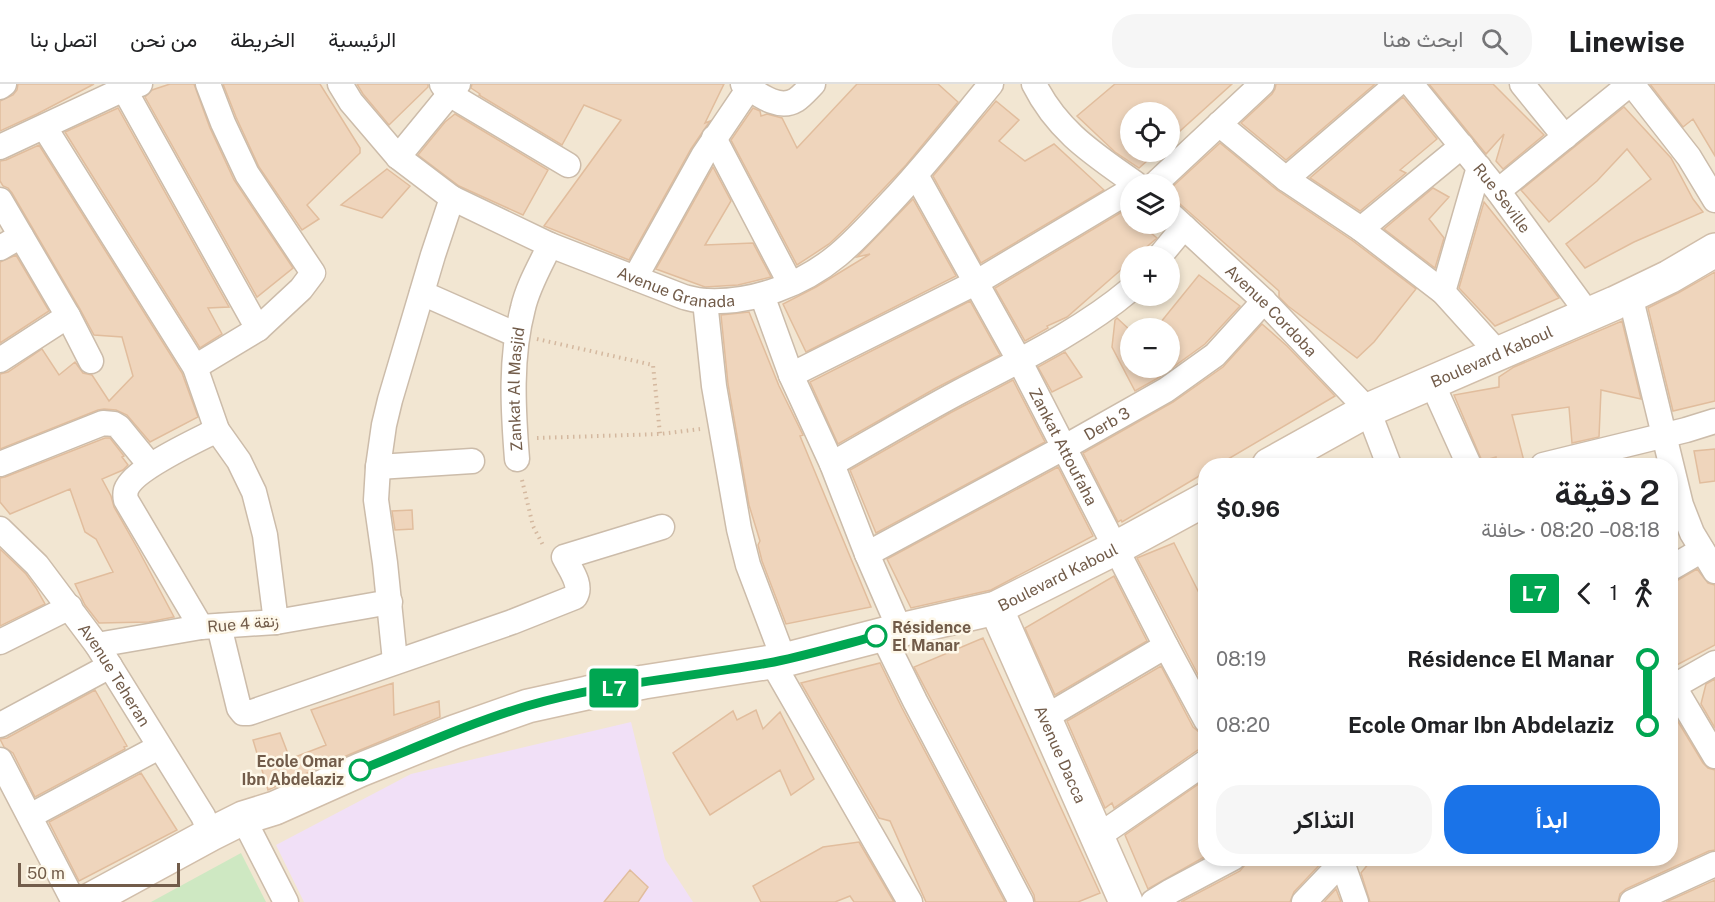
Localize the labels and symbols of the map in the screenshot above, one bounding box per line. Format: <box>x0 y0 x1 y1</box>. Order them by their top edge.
street label: Rue Seville <box>1470 159 1535 237</box>
street label: Avenue Cordoba <box>1222 261 1321 360</box>
street label: Avenue Granada <box>615 263 736 311</box>
street label: Boulevard Kaboul <box>1428 322 1556 391</box>
street label: Zankat Al Masjid <box>504 325 528 452</box>
street label: Zankat Attoufaha <box>1025 385 1101 508</box>
street label: Derb 3 <box>1080 403 1133 444</box>
street label: Boulevard Kaboul <box>995 539 1121 615</box>
street label: Rue 4 زنقة <box>206 611 280 638</box>
place label: Résidence El Manar <box>892 618 971 655</box>
street label: Avenue Teheran <box>74 619 154 730</box>
marker: Résidence El Manar <box>865 625 887 647</box>
line badge: L7 <box>587 668 641 708</box>
street label: Avenue Dacca <box>1031 703 1091 806</box>
place label: Ecole Omar Ibn Abdelaziz <box>242 752 344 789</box>
marker: Ecole Omar Ibn Abdelaziz <box>349 759 371 781</box>
scale bar <box>18 860 180 888</box>

